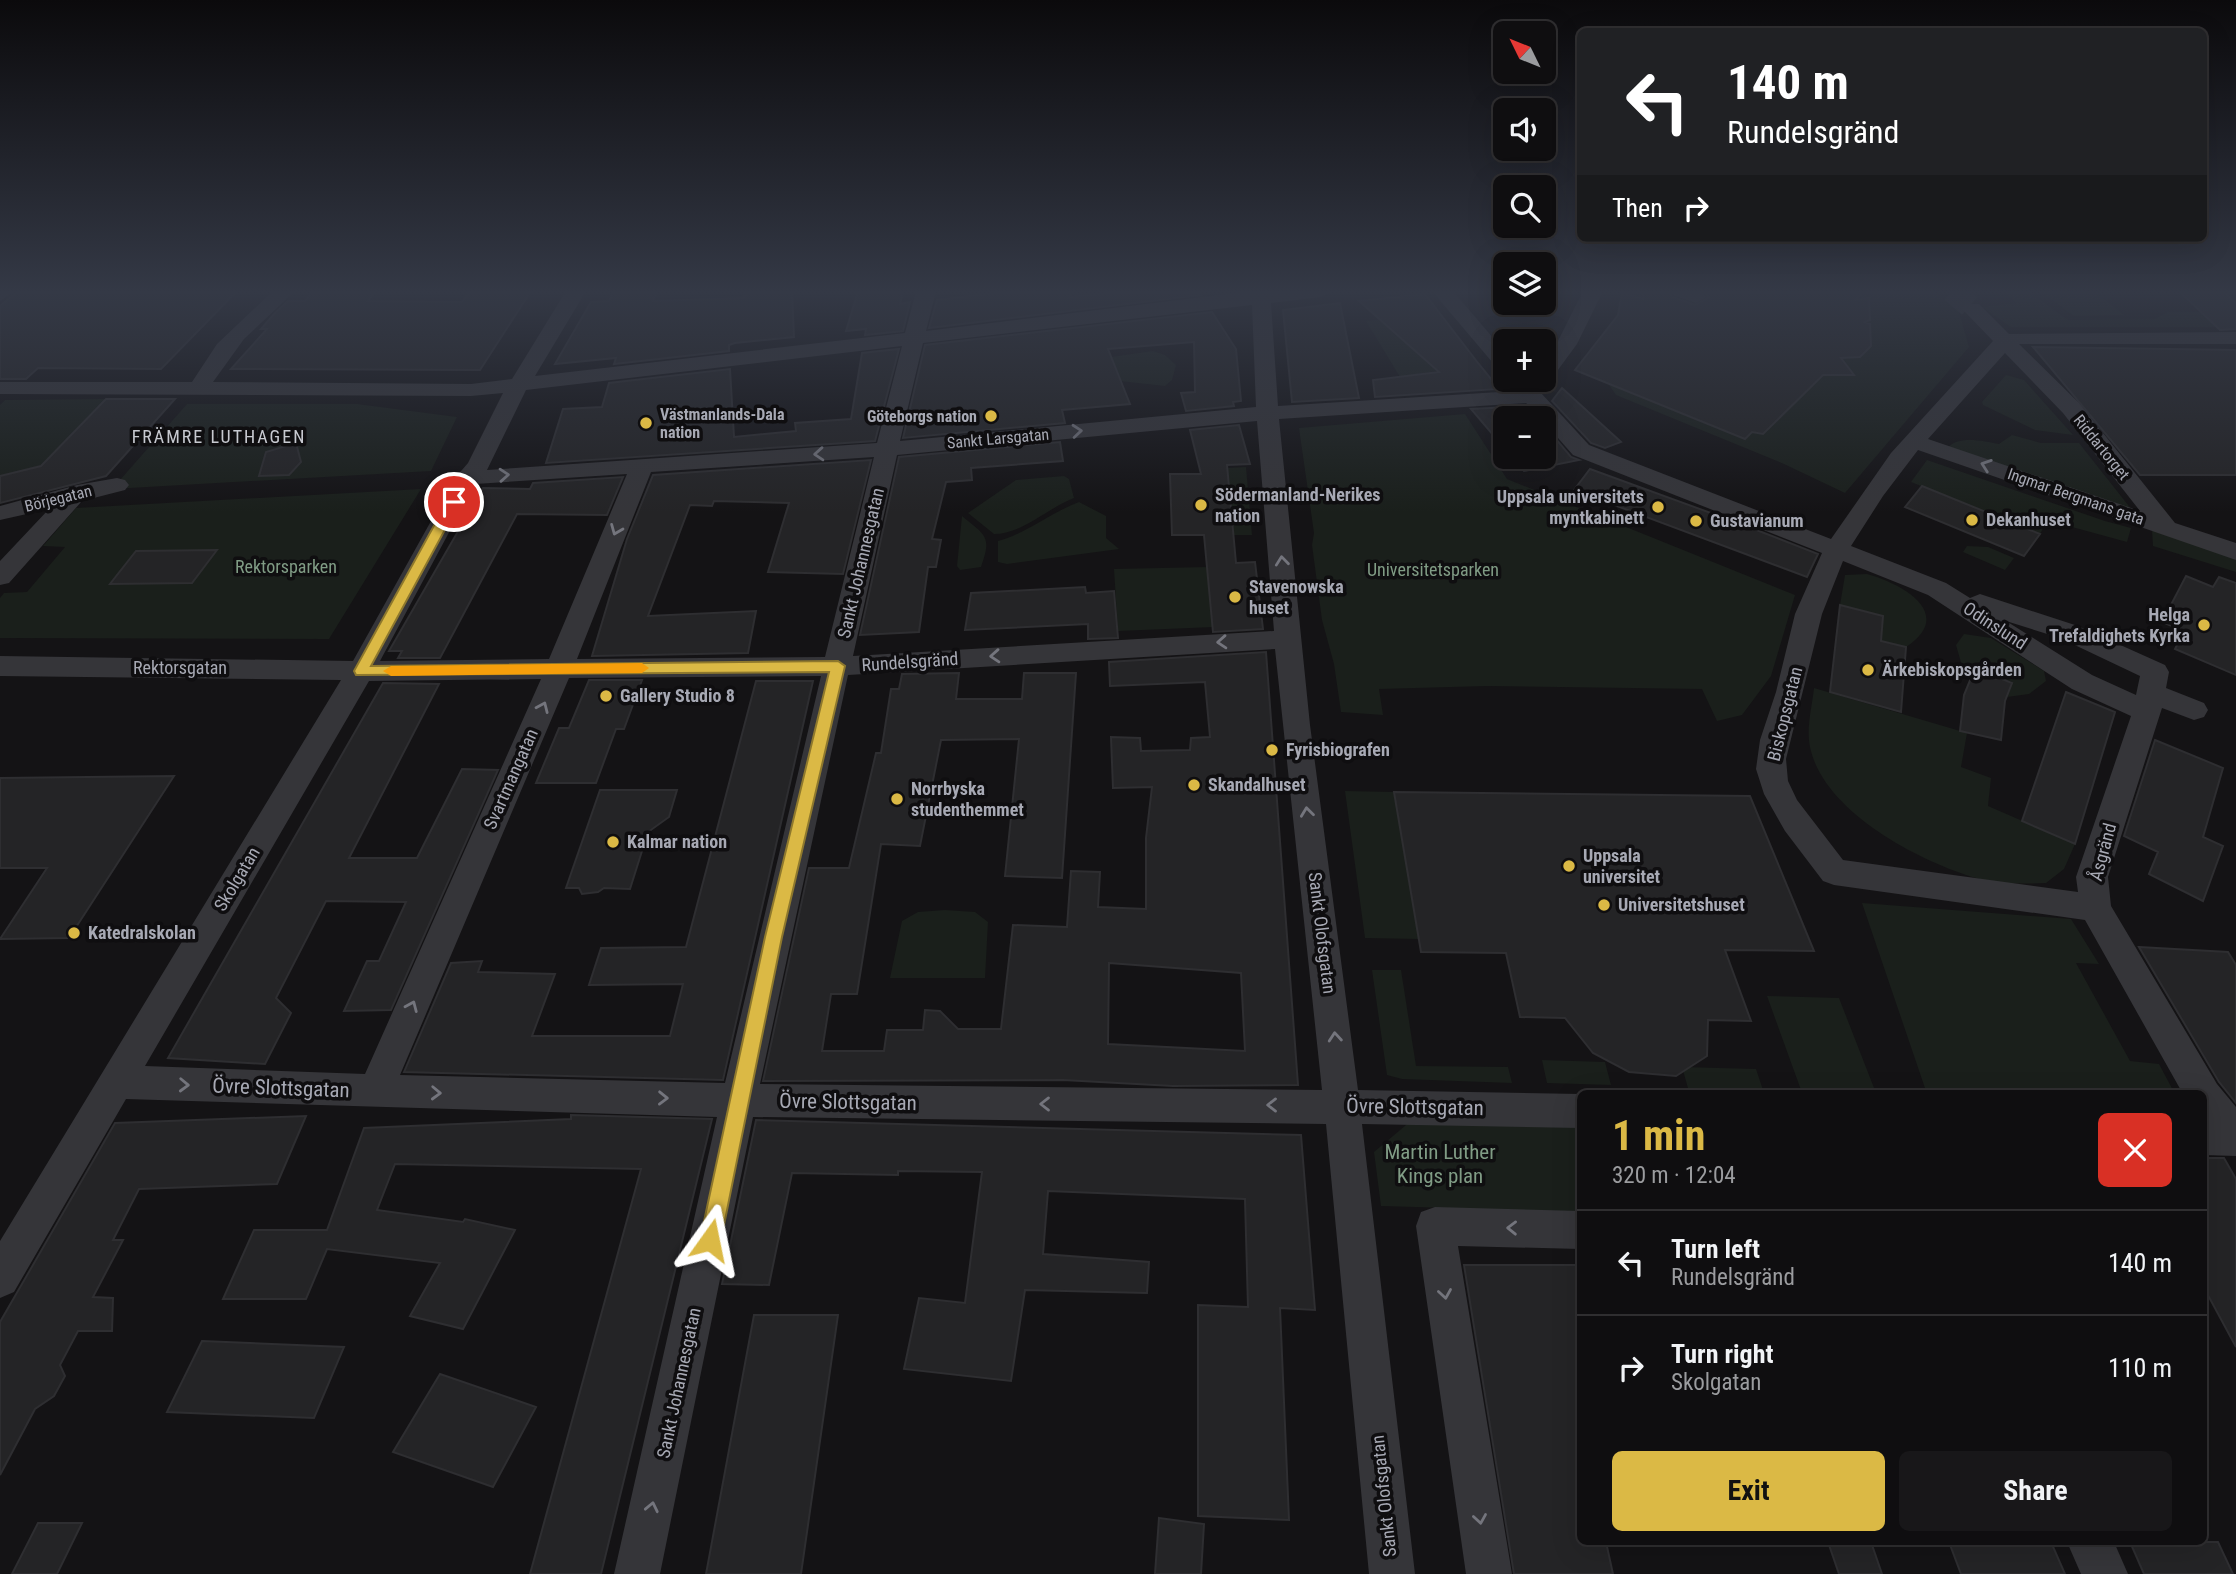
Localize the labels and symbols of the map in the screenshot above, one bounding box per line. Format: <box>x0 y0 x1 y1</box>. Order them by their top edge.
north arrow <box>1493 21 1556 84</box>
place label: Västmanlands-Dala nation <box>660 405 785 442</box>
place label: Göteborgs nation <box>867 407 977 426</box>
marker: Göteborgs nation <box>983 408 999 424</box>
street label: Riddartorget <box>2070 411 2134 484</box>
marker: Västmanlands-Dala nation <box>638 415 654 431</box>
one-way arrow <box>1071 424 1082 439</box>
street label: Sankt Larsgatan <box>946 425 1050 452</box>
district label: FRÄMRE LUTHAGEN <box>132 426 306 447</box>
one-way arrow <box>813 446 824 461</box>
one-way arrow <box>1981 459 1993 473</box>
street label: Ingmar Bergmans gata <box>2005 464 2147 529</box>
one-way arrow <box>499 468 510 483</box>
pin <box>424 472 484 532</box>
street label: Börjegatan <box>23 481 94 516</box>
place label: Södermanland-Nerikes nation <box>1215 484 1381 526</box>
street label: Sankt Johannesgatan <box>833 486 888 640</box>
place label: Uppsala universitets myntkabinett <box>1497 486 1644 528</box>
marker: Södermanland-Nerikes nation <box>1193 497 1209 513</box>
marker: Uppsala universitets myntkabinett <box>1650 499 1666 515</box>
place label: Dekanhuset <box>1986 509 2071 530</box>
place label: Gustavianum <box>1710 510 1804 531</box>
marker: Dekanhuset <box>1964 512 1980 528</box>
marker: Gustavianum <box>1688 513 1704 529</box>
one-way arrow <box>611 523 625 535</box>
one-way arrow <box>1275 555 1290 566</box>
park label: Rektorsparken <box>235 556 337 577</box>
park label: Universitetsparken <box>1367 559 1499 580</box>
place label: Stavenowska huset <box>1249 576 1344 618</box>
marker: Stavenowska huset <box>1227 589 1243 605</box>
street label: Odinslund <box>1960 597 2031 654</box>
place label: Helga Trefaldighets Kyrka <box>2049 604 2190 646</box>
marker: Helga Trefaldighets Kyrka <box>2196 617 2212 633</box>
one-way arrow <box>1216 634 1227 649</box>
street label: Rundelsgränd <box>861 648 959 675</box>
one-way arrow <box>989 649 1000 664</box>
street label: Rektorsgatan <box>133 657 227 678</box>
place label: Ärkebiskopsgården <box>1882 659 2022 680</box>
marker: Ärkebiskopsgården <box>1860 662 1876 678</box>
street label: Biskopsgatan <box>1763 664 1806 763</box>
place label: Gallery Studio 8 <box>620 685 735 706</box>
marker: Gallery Studio 8 <box>598 688 614 704</box>
one-way arrow <box>535 702 549 715</box>
street label: Svartmangatan <box>479 725 542 832</box>
place label: Fyrisbiografen <box>1286 739 1390 760</box>
marker: Fyrisbiografen <box>1264 742 1280 758</box>
place label: Skandalhuset <box>1208 774 1306 795</box>
marker: Skandalhuset <box>1186 777 1202 793</box>
place label: Norrbyska studenthemmet <box>911 778 1024 820</box>
marker: Norrbyska studenthemmet <box>889 791 905 807</box>
one-way arrow <box>1299 806 1314 817</box>
street label: Åsgränd <box>2084 820 2120 883</box>
place label: Kalmar nation <box>627 831 727 852</box>
marker: Kalmar nation <box>605 834 621 850</box>
street label: Skolgatan <box>209 843 264 914</box>
place label: Uppsala universitet <box>1583 845 1661 887</box>
marker: Uppsala universitet <box>1561 858 1577 874</box>
street label: Sankt Olofsgatan <box>1305 871 1340 995</box>
place label: Universitetshuset <box>1618 894 1745 915</box>
marker: Universitetshuset <box>1596 897 1612 913</box>
place label: Katedralskolan <box>88 922 196 943</box>
marker: Katedralskolan <box>66 925 82 941</box>
one-way arrow <box>404 1000 418 1013</box>
one-way arrow <box>1328 1032 1343 1043</box>
street label: Övre Slottsgatan <box>212 1074 350 1102</box>
one-way arrow <box>179 1077 190 1092</box>
one-way arrow <box>431 1085 442 1100</box>
street label: Övre Slottsgatan <box>779 1089 917 1115</box>
one-way arrow <box>658 1090 669 1106</box>
street label: Övre Slottsgatan <box>1346 1094 1484 1120</box>
one-way arrow <box>1039 1096 1050 1112</box>
one-way arrow <box>1267 1097 1277 1113</box>
park label: Martin Luther Kings plan <box>1384 1140 1496 1188</box>
position arrow <box>673 1203 747 1277</box>
one-way arrow <box>1506 1221 1517 1236</box>
one-way arrow <box>1437 1288 1452 1300</box>
street label: Sankt Johannesgatan <box>652 1306 705 1460</box>
street label: Sankt Olofsgatan <box>1367 1434 1400 1558</box>
one-way arrow <box>643 1501 658 1513</box>
one-way arrow <box>1472 1513 1487 1525</box>

